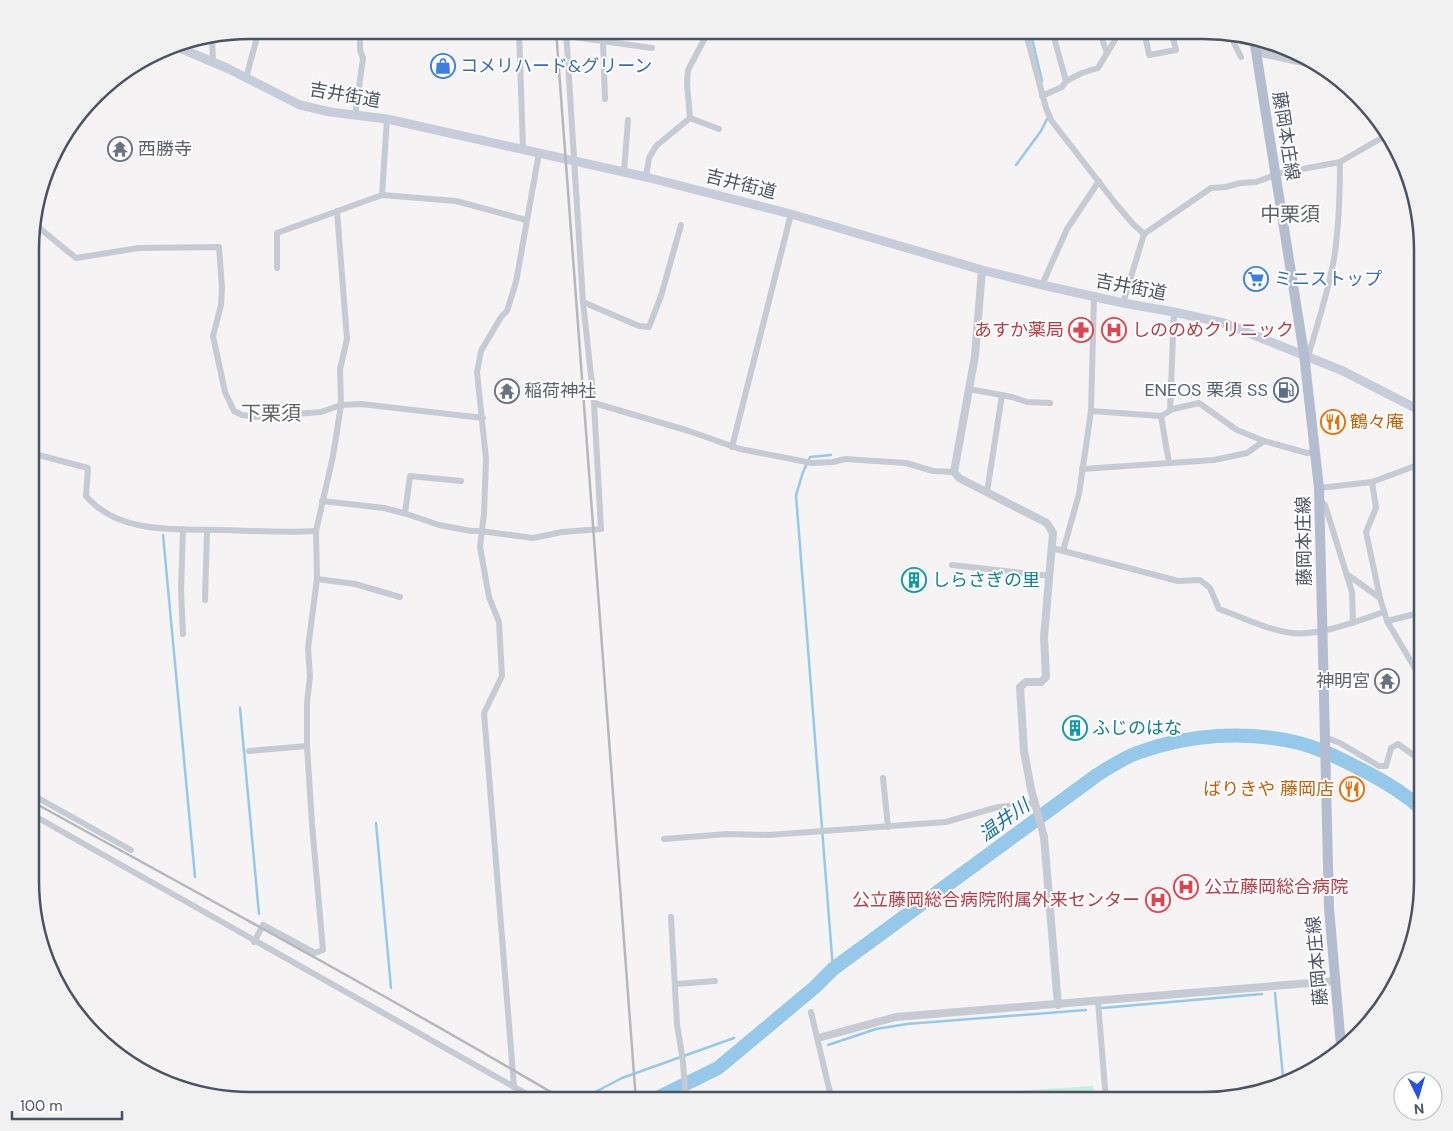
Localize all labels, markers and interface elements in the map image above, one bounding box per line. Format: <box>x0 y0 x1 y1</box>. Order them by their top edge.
shop icon: コメリハード&グリーン <box>430 53 456 79</box>
place label: コメリハード&グリーン <box>460 54 652 78</box>
street label: 吉井街道 <box>307 77 383 113</box>
street label: 藤岡本庄線 <box>1267 90 1305 182</box>
temple icon: 西勝寺 <box>107 136 133 162</box>
place label: 西勝寺 <box>138 137 192 161</box>
street label: 吉井街道 <box>703 164 779 204</box>
district label: 中栗須 <box>1260 201 1320 227</box>
supermarket icon: ミニストップ <box>1243 266 1269 292</box>
place label: ミニストップ <box>1274 267 1382 291</box>
street label: 吉井街道 <box>1093 268 1169 306</box>
pharmacy icon: あすか薬局 <box>1068 317 1094 343</box>
hospital icon: しののめクリニック <box>1101 317 1127 343</box>
place label: あすか薬局 <box>974 318 1064 342</box>
place label: しののめクリニック <box>1132 318 1294 342</box>
fuel station icon: ENEOS 栗須 SS <box>1273 377 1299 403</box>
temple icon: 稲荷神社 <box>494 378 520 404</box>
place label: ENEOS 栗須 SS <box>1144 378 1268 402</box>
place label: 稲荷神社 <box>524 379 596 403</box>
district label: 下栗須 <box>241 400 301 426</box>
restaurant icon: 鶴々庵 <box>1320 409 1346 435</box>
place label: 鶴々庵 <box>1350 410 1404 434</box>
street label: 藤岡本庄線 <box>1291 496 1317 586</box>
building icon: しらさぎの里 <box>901 567 927 593</box>
place label: しらさぎの里 <box>932 568 1040 592</box>
temple icon: 神明宮 <box>1374 668 1400 694</box>
place label: 神明宮 <box>1316 669 1370 693</box>
building icon: ふじのはな <box>1062 715 1088 741</box>
place label: ふじのはな <box>1092 716 1182 740</box>
restaurant icon: ばりきや 藤岡店 <box>1339 776 1365 802</box>
place label: ばりきや 藤岡店 <box>1203 777 1334 801</box>
water label: 温井川 <box>974 792 1036 847</box>
hospital icon: 公立藤岡総合病院 <box>1173 874 1199 900</box>
place label: 公立藤岡総合病院 <box>1204 875 1348 899</box>
hospital icon: 公立藤岡総合病院附属外来センター <box>1145 887 1171 913</box>
place label: 公立藤岡総合病院附属外来センター <box>852 888 1140 912</box>
street label: 藤岡本庄線 <box>1301 915 1333 1007</box>
north arrow <box>1393 1071 1443 1121</box>
scale bar <box>12 1088 122 1120</box>
text: 100 m <box>20 1096 63 1116</box>
text: N <box>1413 1100 1425 1118</box>

